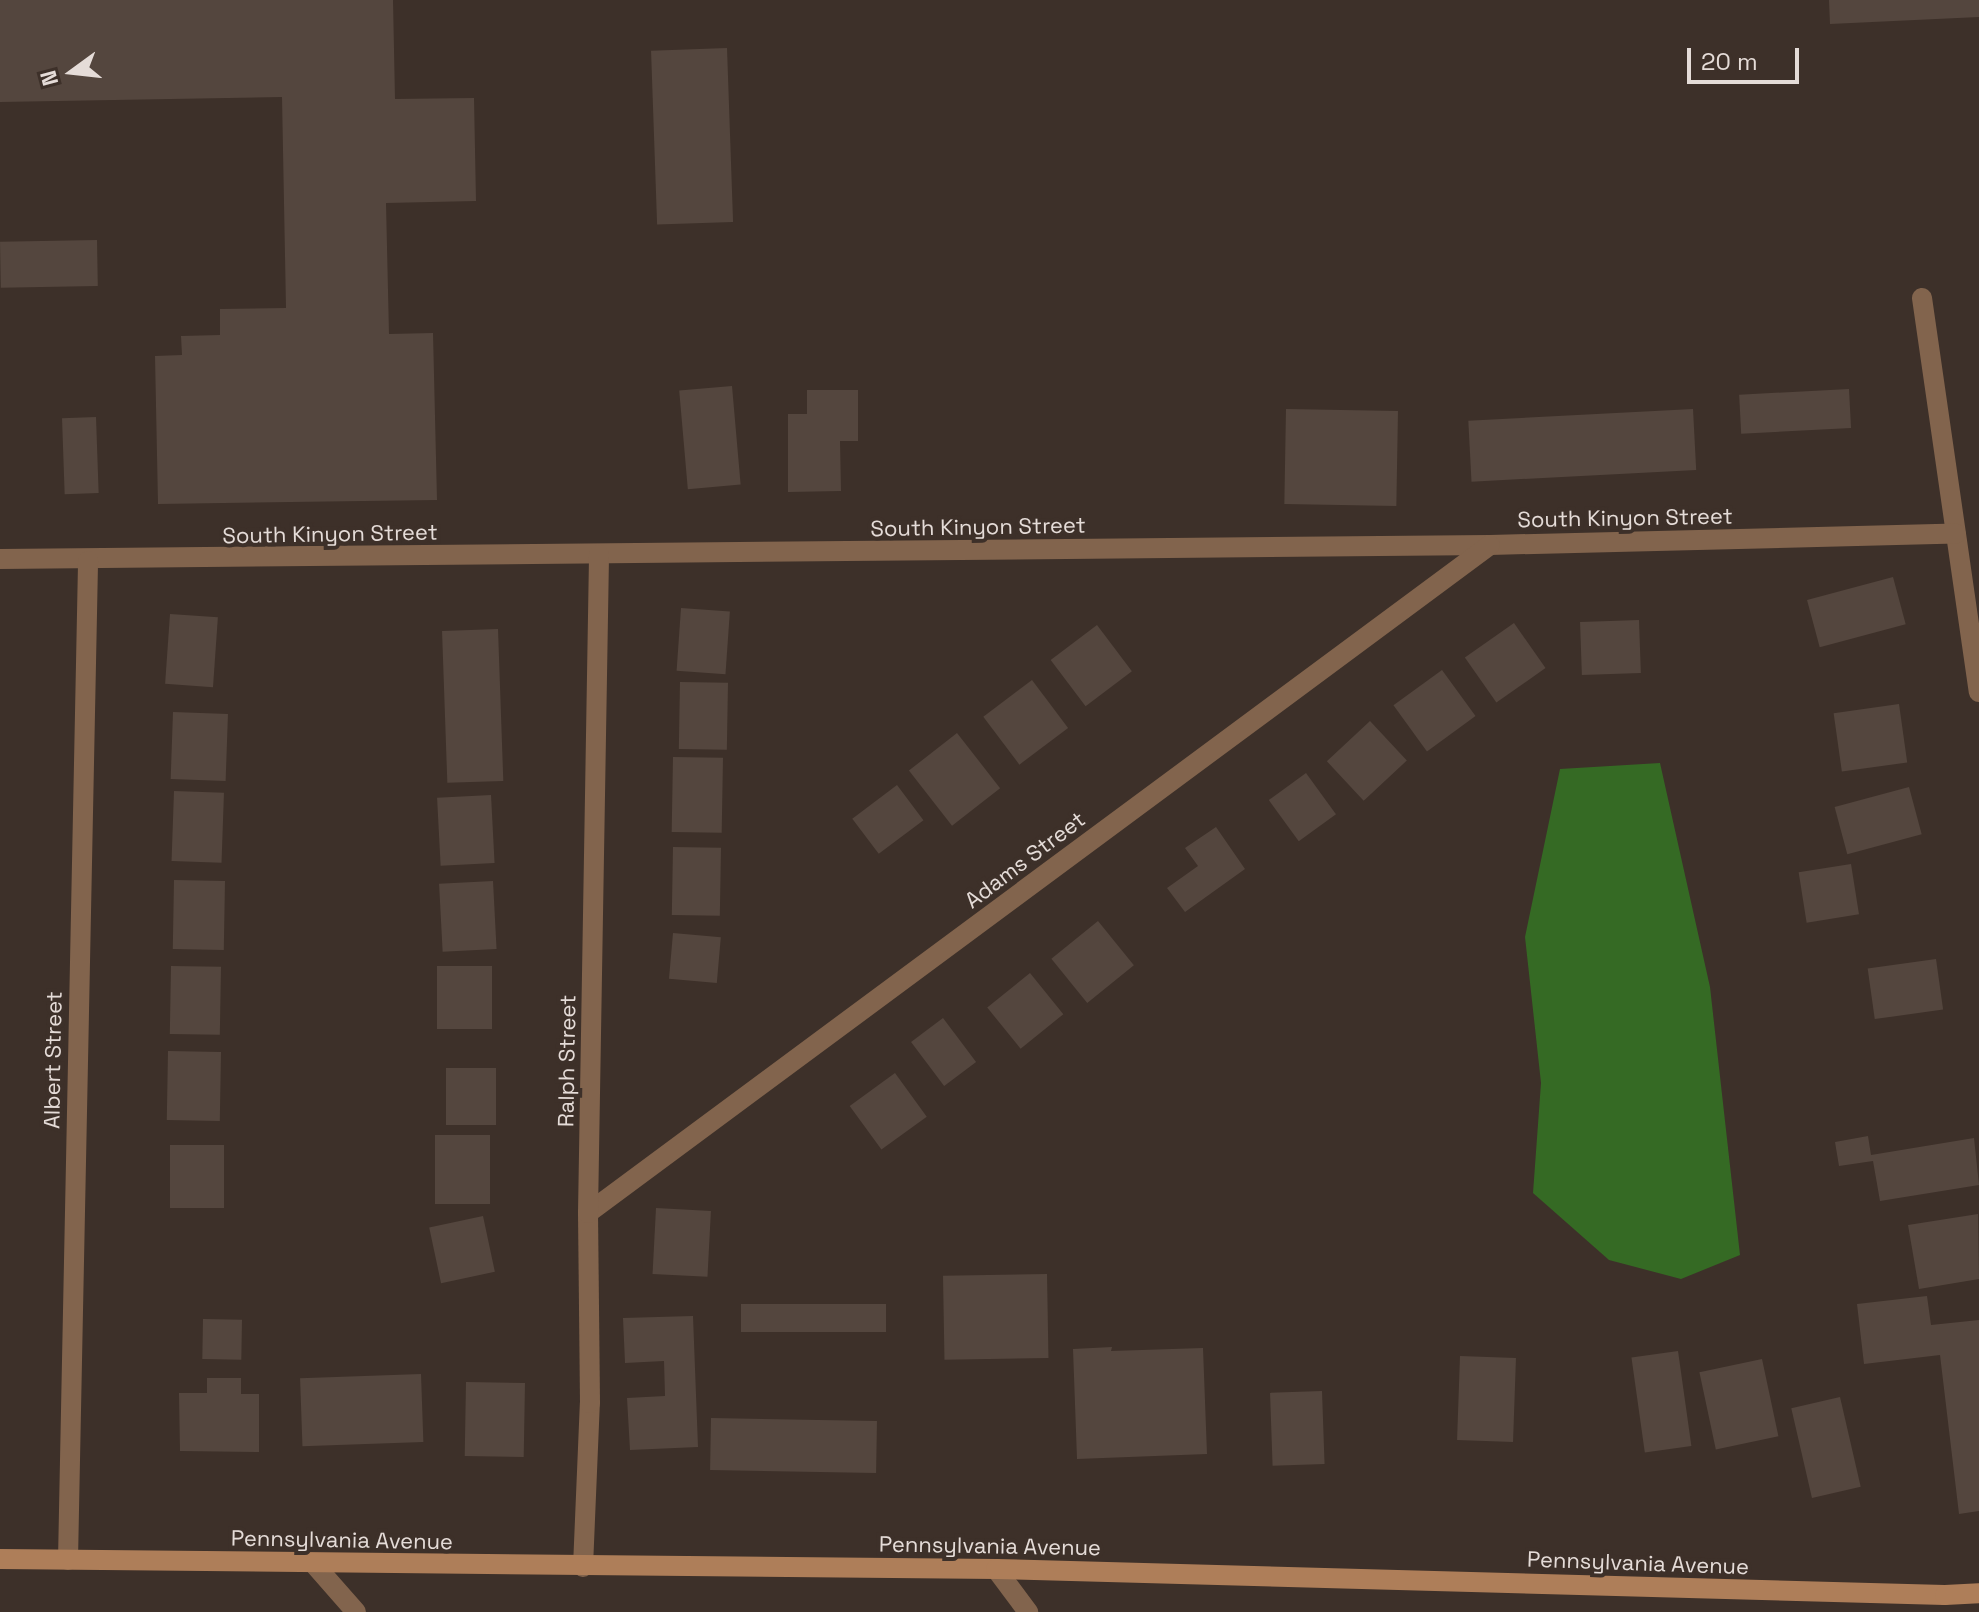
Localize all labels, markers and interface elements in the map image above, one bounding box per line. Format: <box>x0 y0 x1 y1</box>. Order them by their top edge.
north arrow <box>32 32 112 112</box>
scale bar <box>1691 32 1803 82</box>
text: 20 m <box>1701 46 1758 77</box>
text: N <box>33 67 64 89</box>
street label: South Kinyon Street <box>1517 503 1733 533</box>
street label: South Kinyon Street <box>870 512 1086 542</box>
street label: South Kinyon Street <box>222 519 438 549</box>
street label: Adams Street <box>960 806 1090 914</box>
street label: Albert Street <box>39 991 67 1129</box>
street label: Ralph Street <box>553 995 581 1127</box>
street label: Pennsylvania Avenue <box>231 1525 453 1555</box>
street label: Pennsylvania Avenue <box>879 1531 1101 1561</box>
street label: Pennsylvania Avenue <box>1526 1546 1750 1580</box>

